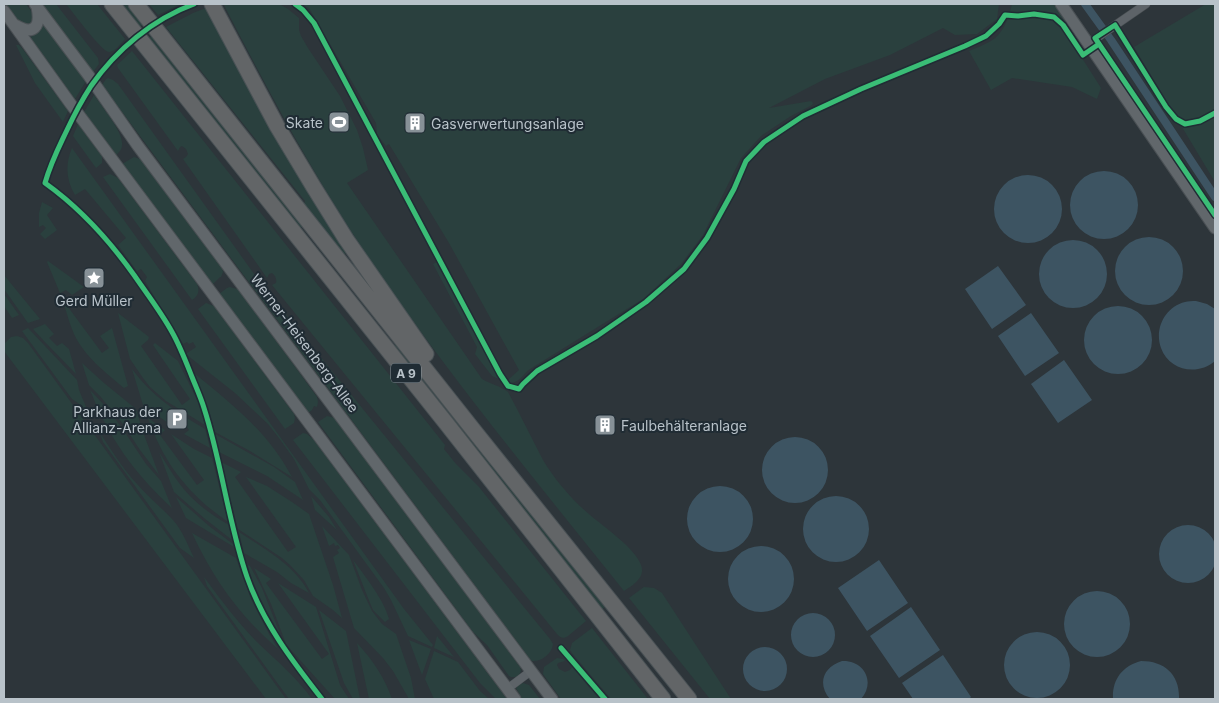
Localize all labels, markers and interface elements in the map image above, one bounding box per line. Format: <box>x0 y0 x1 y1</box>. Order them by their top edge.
sports icon: Skate <box>327 110 351 134</box>
building icon: Gasverwertungsanlage <box>403 111 427 135</box>
place label: Skate <box>286 114 323 131</box>
place label: Gasverwertungsanlage <box>431 115 584 132</box>
place icon: Gerd Müller <box>82 266 106 290</box>
street label: Werner-Heisenberg-Allee <box>247 270 363 416</box>
place label: Gerd Müller <box>55 292 133 309</box>
road number: A 9 <box>391 363 421 382</box>
place label: Parkhaus der Allianz-Arena <box>72 403 161 436</box>
parking icon: Parkhaus der Allianz-Arena <box>165 407 189 431</box>
building icon: Faulbehälteranlage <box>593 413 617 437</box>
place label: Faulbehälteranlage <box>621 417 747 434</box>

